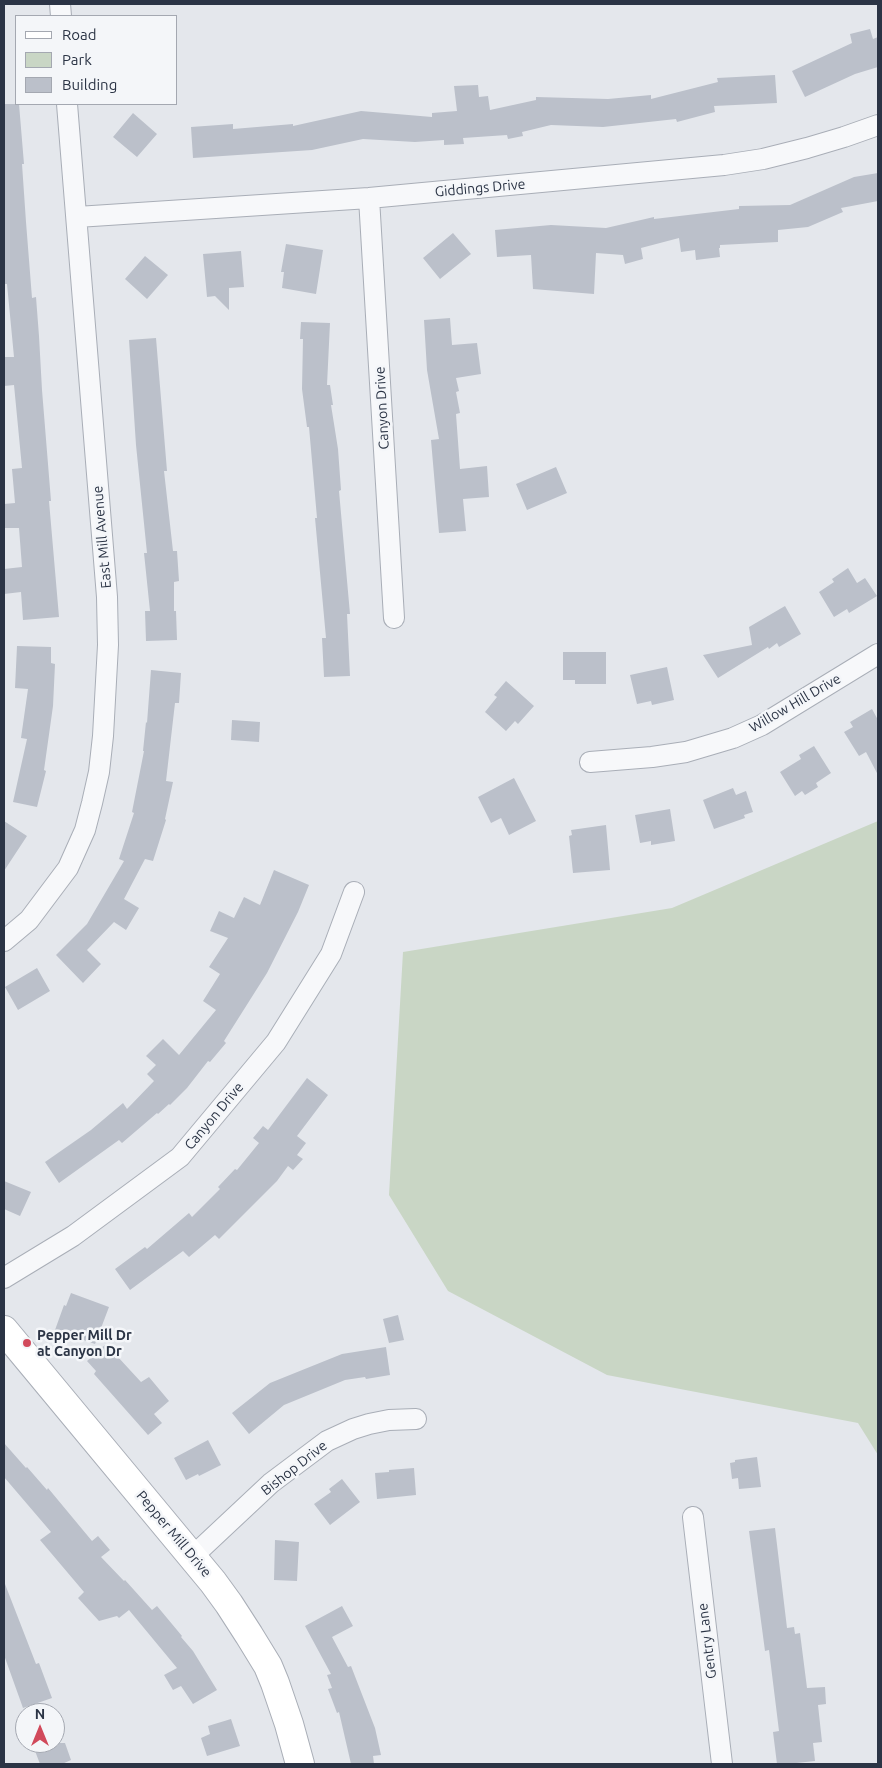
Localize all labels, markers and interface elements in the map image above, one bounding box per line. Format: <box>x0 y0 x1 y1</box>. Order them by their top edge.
legend <box>15 15 178 105</box>
text: Road <box>62 26 97 43</box>
text: Park <box>62 51 92 68</box>
text: Building <box>62 76 117 93</box>
street label: Giddings Drive <box>434 176 526 200</box>
street label: Canyon Drive <box>371 366 393 450</box>
street label: East Mill Avenue <box>89 485 115 589</box>
street label: Willow Hill Drive <box>746 670 844 736</box>
street label: Canyon Drive <box>181 1079 247 1153</box>
place label: Pepper Mill Dr at Canyon Dr <box>37 1327 132 1360</box>
marker: Pepper Mill Dr at Canyon Dr <box>21 1337 33 1349</box>
street label: Bishop Drive <box>258 1437 330 1499</box>
street label: Pepper Mill Drive <box>133 1487 215 1581</box>
street label: Gentry Lane <box>694 1602 720 1680</box>
north arrow <box>15 1703 65 1753</box>
text: N <box>35 1706 45 1722</box>

